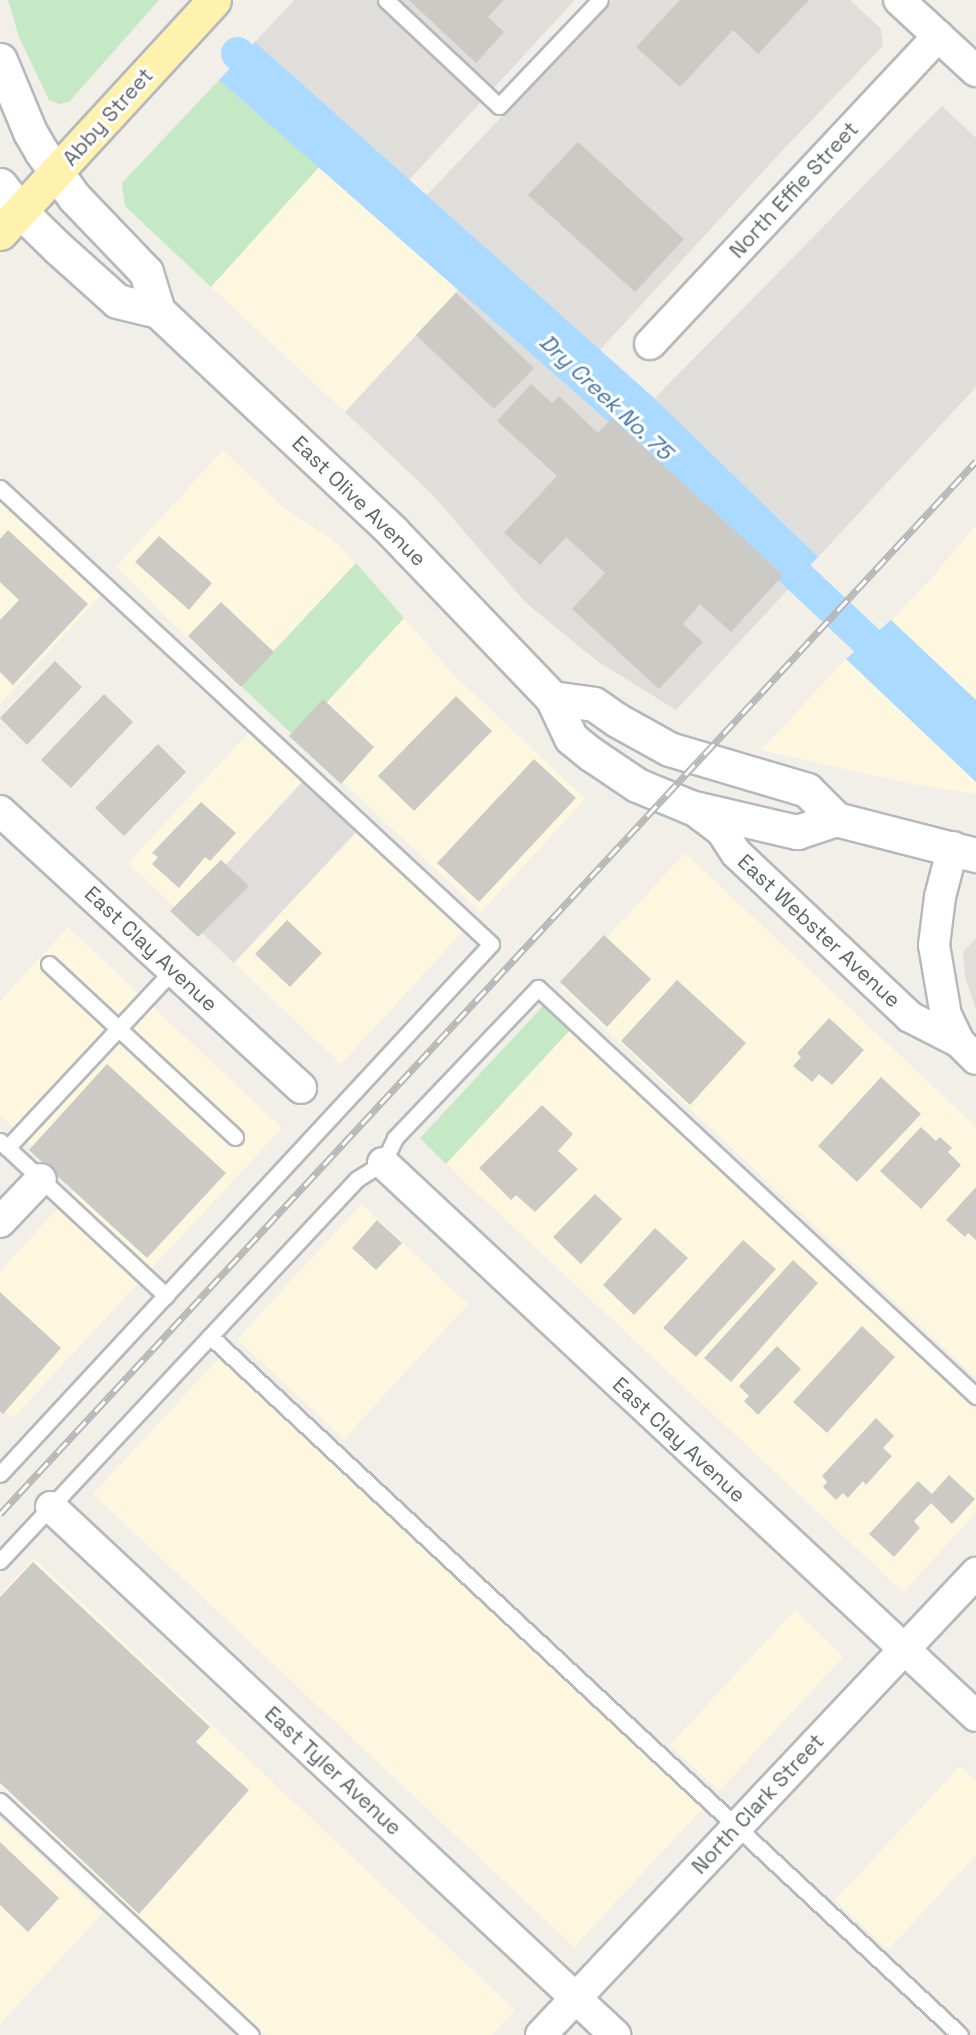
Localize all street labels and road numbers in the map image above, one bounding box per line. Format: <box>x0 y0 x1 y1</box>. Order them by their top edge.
street label: Abby Street <box>58 63 158 171</box>
street label: North Effie Street <box>724 117 864 263</box>
street label: East Olive Avenue <box>287 430 431 572</box>
street label: East Webster Avenue <box>732 849 906 1013</box>
street label: East Clay Avenue <box>79 881 223 1017</box>
street label: East Clay Avenue <box>607 1372 751 1508</box>
street label: East Tyler Avenue <box>259 1701 407 1841</box>
street label: North Clark Street <box>687 1729 829 1879</box>

